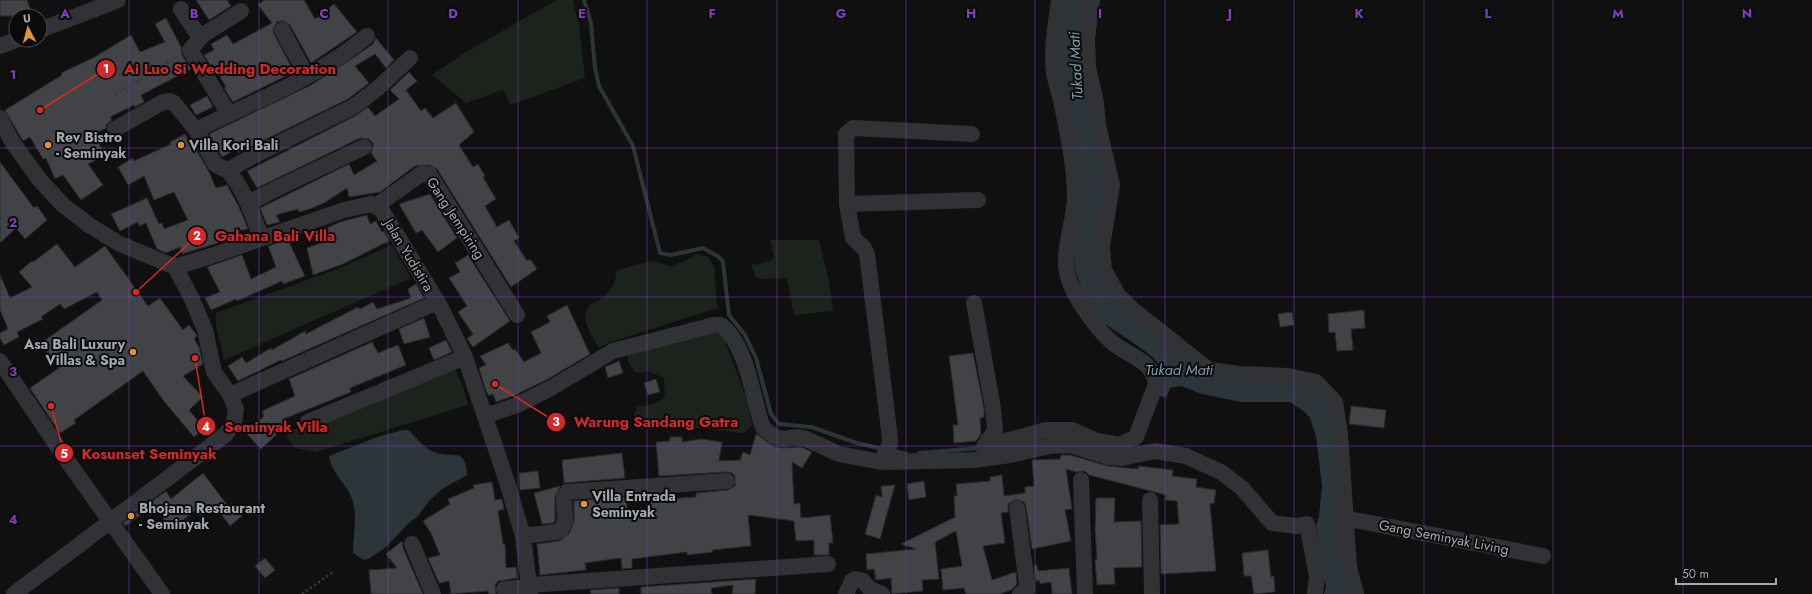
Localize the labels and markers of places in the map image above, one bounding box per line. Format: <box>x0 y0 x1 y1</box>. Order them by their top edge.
callout: Ai Luo Si Wedding Decoration <box>96 56 344 83</box>
place label: Rev Bistro - Seminyak <box>56 127 126 163</box>
place label: Villa Kori Bali <box>188 135 279 155</box>
marker: Rev Bistro - Seminyak <box>43 140 53 150</box>
marker: Villa Kori Bali <box>176 140 186 150</box>
callout: Gahana Bali Villa <box>187 222 343 249</box>
place label: Asa Bali Luxury Villas & Spa <box>23 334 126 370</box>
marker: Asa Bali Luxury Villas & Spa <box>128 347 138 357</box>
callout: Warung Sandang Gatra <box>546 408 747 435</box>
callout: Seminyak Villa <box>196 413 335 440</box>
callout: Kosunset Seminyak <box>54 440 225 467</box>
place label: Villa Entrada Seminyak <box>591 486 676 522</box>
place label: Bhojana Restaurant - Seminyak <box>139 498 266 534</box>
marker: Villa Entrada Seminyak <box>579 499 589 509</box>
marker: Bhojana Restaurant - Seminyak <box>126 511 136 521</box>

